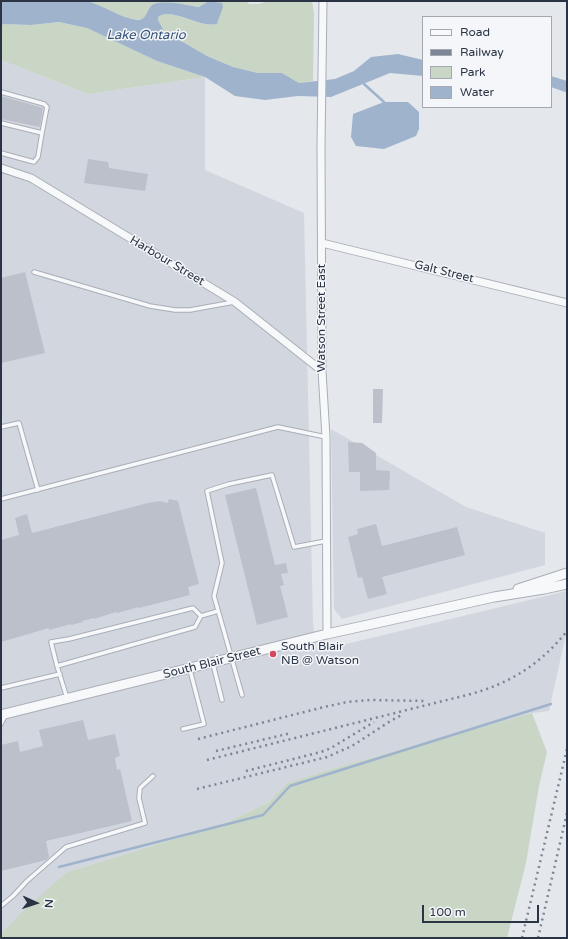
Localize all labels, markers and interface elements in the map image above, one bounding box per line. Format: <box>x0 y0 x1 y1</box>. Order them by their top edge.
legend <box>422 16 552 108</box>
text: Road <box>460 25 490 39</box>
water label: Lake Ontario <box>106 28 186 44</box>
text: Railway <box>460 45 504 59</box>
text: Park <box>460 65 486 79</box>
text: Water <box>460 85 494 99</box>
street label: Harbour Street <box>127 233 207 289</box>
street label: Galt Street <box>413 258 475 286</box>
street label: Watson Street East <box>315 264 329 372</box>
place label: South Blair NB @ Watson <box>281 640 359 668</box>
street label: South Blair Street <box>162 644 262 682</box>
marker: South Blair NB @ Watson <box>268 649 278 659</box>
north arrow <box>16 883 56 923</box>
scale bar <box>424 897 541 923</box>
text: N <box>42 899 55 908</box>
text: 100 m <box>429 905 466 919</box>

